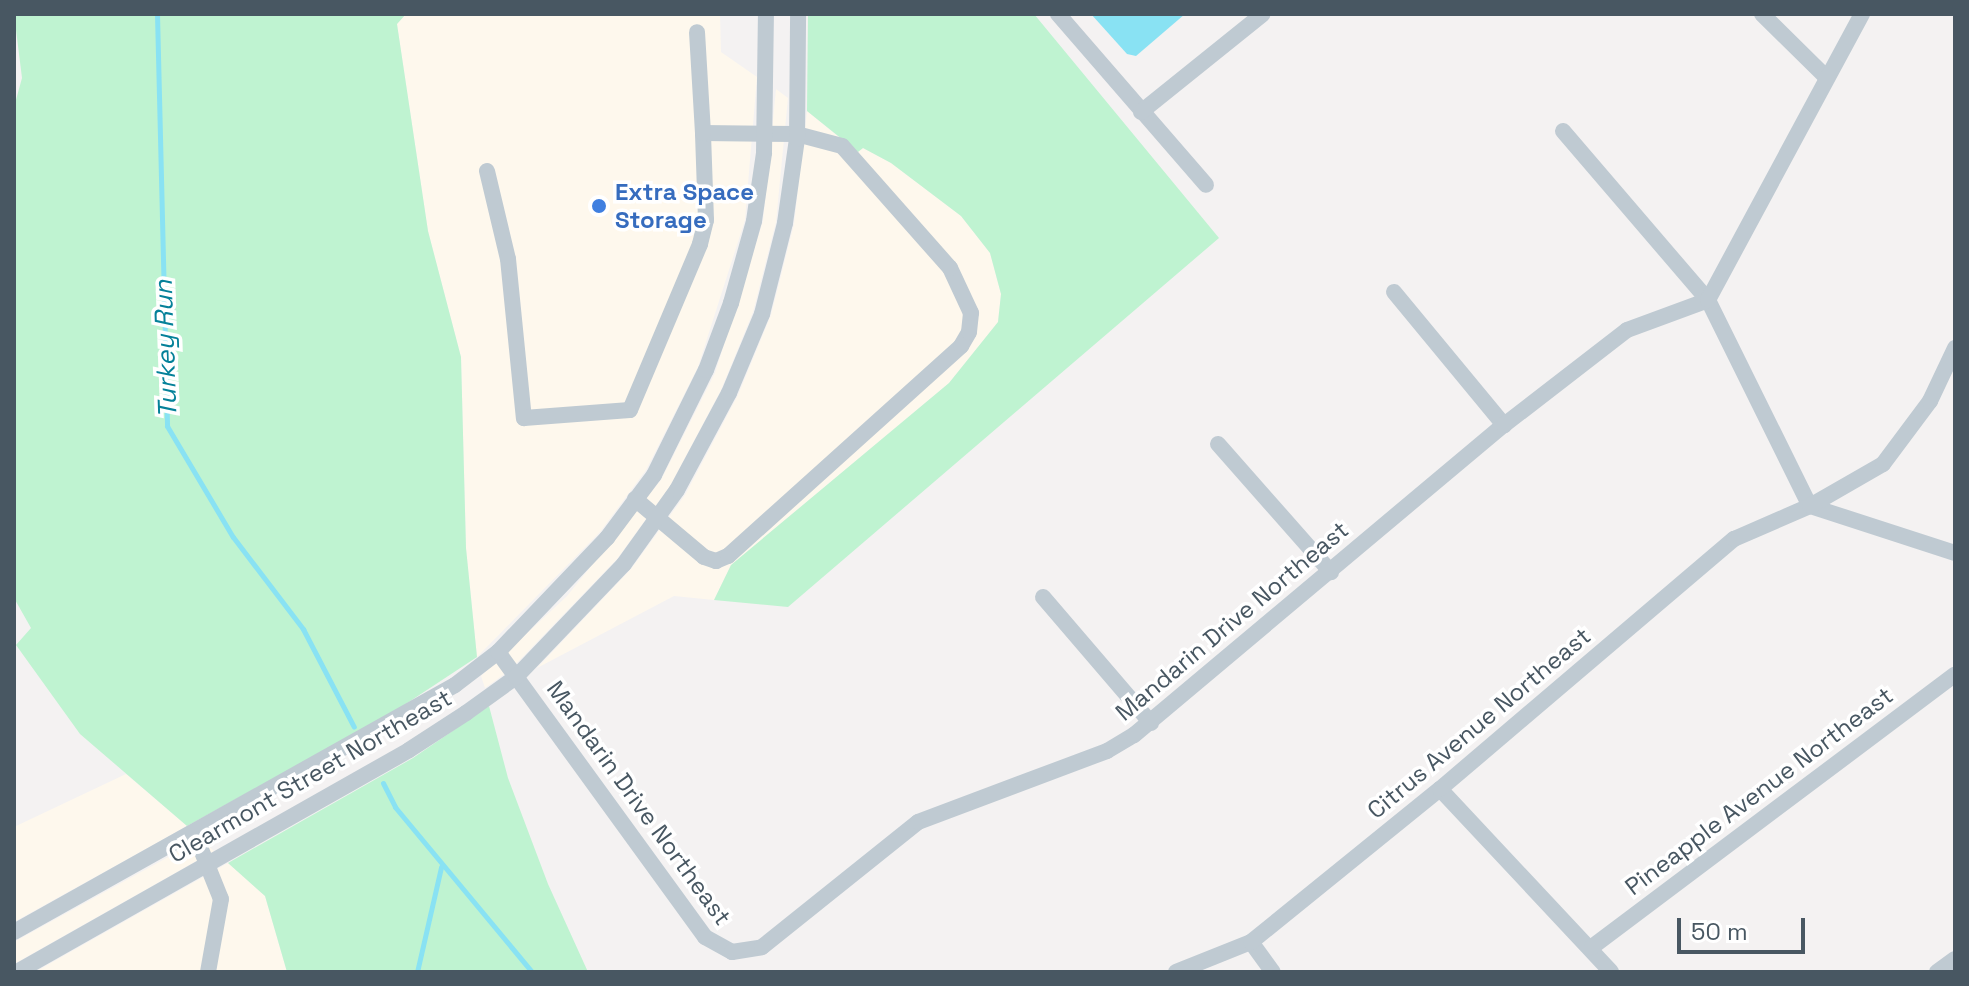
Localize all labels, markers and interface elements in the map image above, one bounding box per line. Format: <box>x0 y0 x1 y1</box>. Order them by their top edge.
place label: Extra Space Storage <box>615 178 754 234</box>
marker: Extra Space Storage <box>590 197 608 215</box>
water label: Turkey Run <box>148 279 184 419</box>
street label: Mandarin Drive Northeast <box>1110 515 1354 727</box>
street label: Citrus Avenue Northeast <box>1361 621 1597 825</box>
street label: Mandarin Drive Northeast <box>541 675 737 931</box>
street label: Pineapple Avenue Northeast <box>1619 681 1899 901</box>
street label: Clearmont Street Northeast <box>163 683 457 869</box>
scale bar <box>1681 902 1809 952</box>
text: 50 m <box>1691 916 1748 947</box>

